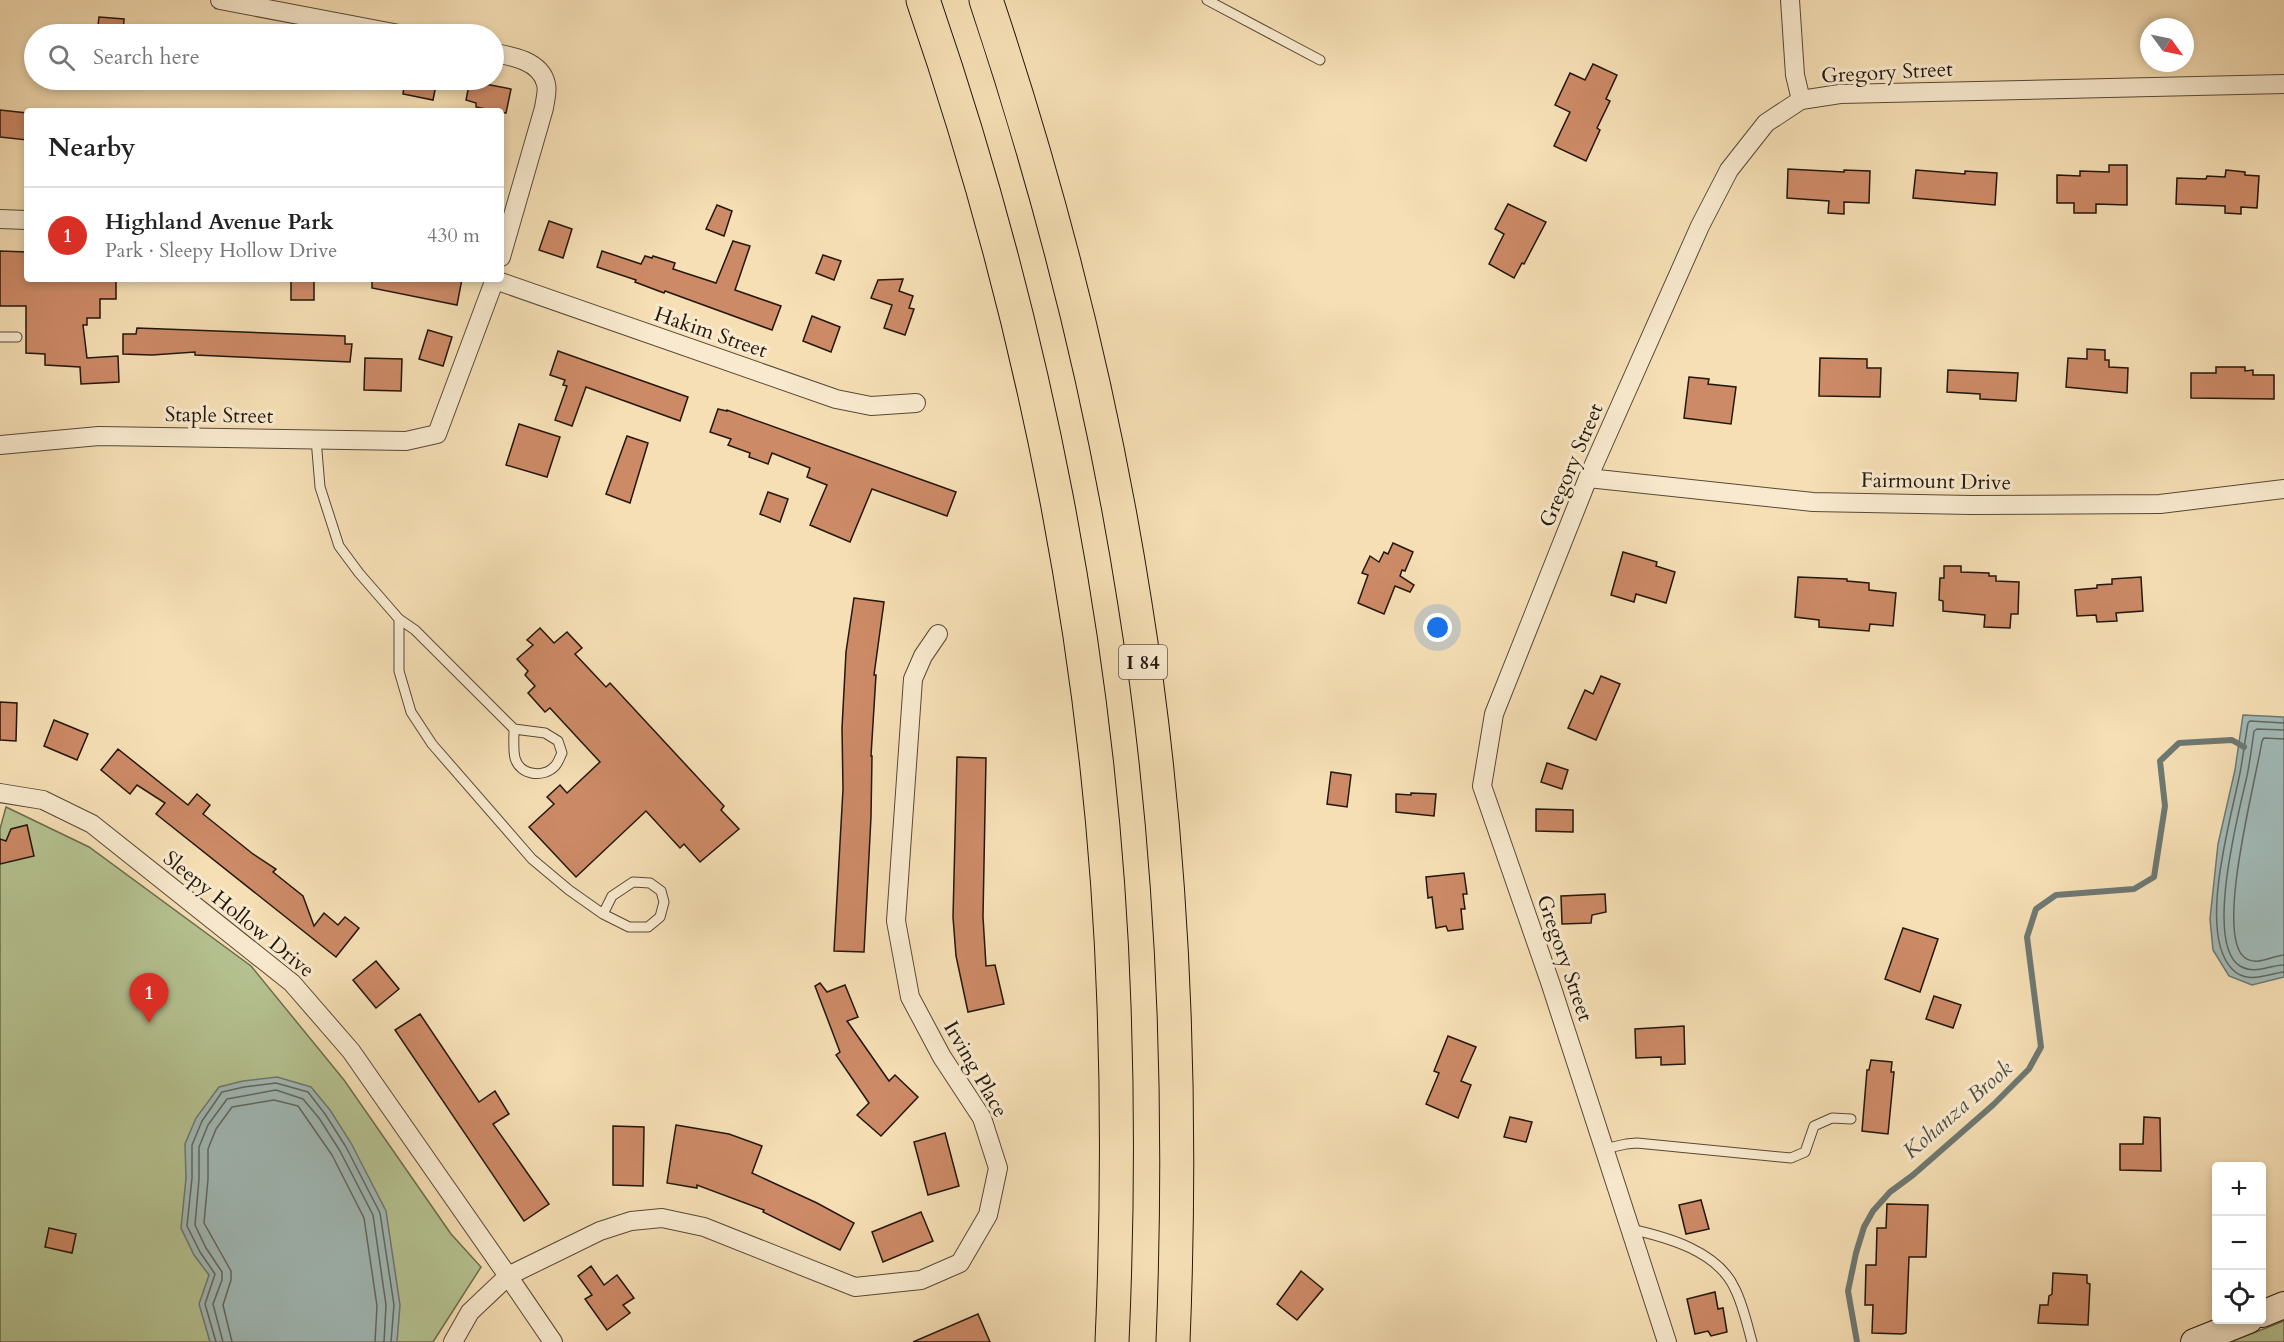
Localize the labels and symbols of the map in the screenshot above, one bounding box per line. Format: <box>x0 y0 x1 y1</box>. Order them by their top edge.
north arrow <box>2140 18 2194 72</box>
street label: Gregory Street <box>1820 55 1954 90</box>
street label: Hakim Street <box>650 300 772 365</box>
street label: Gregory Street <box>1532 399 1611 532</box>
street label: Staple Street <box>165 400 274 431</box>
street label: Fairmount Drive <box>1861 466 2011 497</box>
your location <box>1423 613 1452 642</box>
road number: I 84 <box>1119 645 1167 679</box>
street label: Sleepy Hollow Drive <box>157 844 320 985</box>
street label: Gregory Street <box>1529 891 1600 1026</box>
pin: 1 <box>130 974 168 1023</box>
street label: Irving Place <box>936 1016 1015 1123</box>
water label: Kohanza Brook <box>1896 1054 2019 1166</box>

